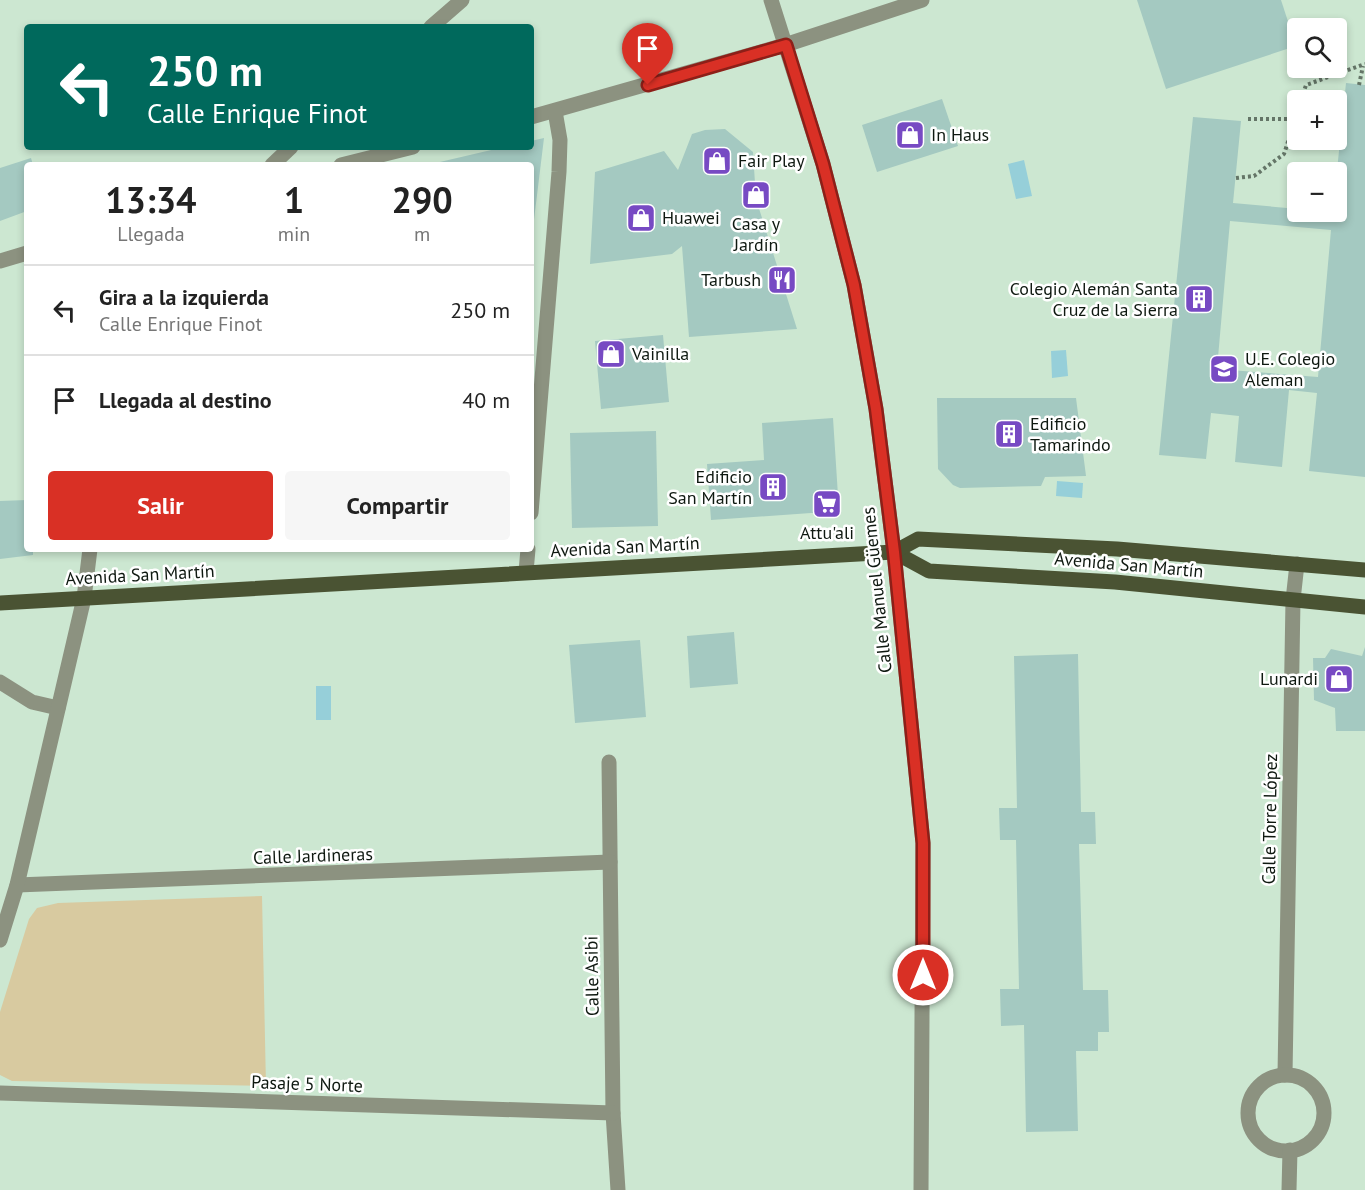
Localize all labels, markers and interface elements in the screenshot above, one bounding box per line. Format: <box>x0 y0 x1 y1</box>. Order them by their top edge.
map controls <box>1287 18 1347 222</box>
button: search <box>1287 18 1347 78</box>
pin <box>622 23 673 85</box>
icon: arrive <box>631 32 664 65</box>
text: 250 m <box>147 43 263 98</box>
icon: left <box>48 48 126 126</box>
button: + <box>1287 90 1347 150</box>
text: Calle Enrique Finot <box>147 96 367 130</box>
shop icon: In Haus <box>894 119 926 151</box>
place label: In Haus <box>931 123 989 146</box>
shop icon: Fair Play <box>701 145 733 177</box>
place label: Fair Play <box>738 149 805 172</box>
button: − <box>1287 162 1347 222</box>
text: 13:34 <box>105 176 197 223</box>
text: 1 <box>284 176 304 223</box>
text: 290 <box>392 176 453 223</box>
shop icon: Casa y Jardín <box>740 179 772 211</box>
shop icon: Huawei <box>625 202 657 234</box>
place label: Huawei <box>662 206 720 229</box>
place label: Casa y Jardín <box>732 212 781 256</box>
text: Llegada <box>117 221 185 247</box>
text: min <box>278 221 310 247</box>
text: m <box>414 221 430 247</box>
restaurant icon: Tarbush <box>766 264 798 296</box>
place label: Tarbush <box>701 268 761 291</box>
place label: Colegio Alemán Santa Cruz de la Sierra <box>1010 277 1178 321</box>
text: Gira a la izquierda <box>99 283 269 311</box>
building icon: Colegio Alemán Santa Cruz de la Sierra <box>1183 283 1215 315</box>
icon: left <box>48 294 81 327</box>
text: 250 m <box>450 296 510 324</box>
text: Calle Enrique Finot <box>99 311 262 337</box>
shop icon: Vainilla <box>595 338 627 370</box>
place label: Vainilla <box>631 342 689 365</box>
place label: U.E. Colegio Aleman <box>1245 347 1335 391</box>
school or university icon: U.E. Colegio Aleman <box>1208 353 1240 385</box>
icon: arrive <box>48 384 81 417</box>
text: Llegada al destino <box>99 386 272 414</box>
text: 40 m <box>462 386 510 414</box>
place label: Edificio Tamarindo <box>1030 412 1111 456</box>
building icon: Edificio Tamarindo <box>993 418 1025 450</box>
place label: Edificio San Martín <box>668 465 752 509</box>
button: Salir <box>48 471 273 540</box>
button: Compartir <box>285 471 510 540</box>
building icon: Edificio San Martín <box>757 471 789 503</box>
supermarket icon: Attu'ali <box>811 488 843 520</box>
street label: Calle Manuel Güemes <box>856 506 897 674</box>
place label: Attu'ali <box>800 521 854 544</box>
street label: Avenida San Martín <box>550 531 700 562</box>
street label: Avenida San Martín <box>1054 547 1204 582</box>
street label: Avenida San Martín <box>65 559 215 590</box>
shop icon: Lunardi <box>1323 663 1355 695</box>
place label: Lunardi <box>1260 667 1318 690</box>
street label: Calle Torre López <box>1257 753 1282 885</box>
street label: Calle Jardineras <box>253 842 373 869</box>
street label: Calle Asibi <box>579 936 604 1016</box>
position arrow <box>891 943 955 1007</box>
street label: Pasaje 5 Norte <box>251 1070 363 1097</box>

